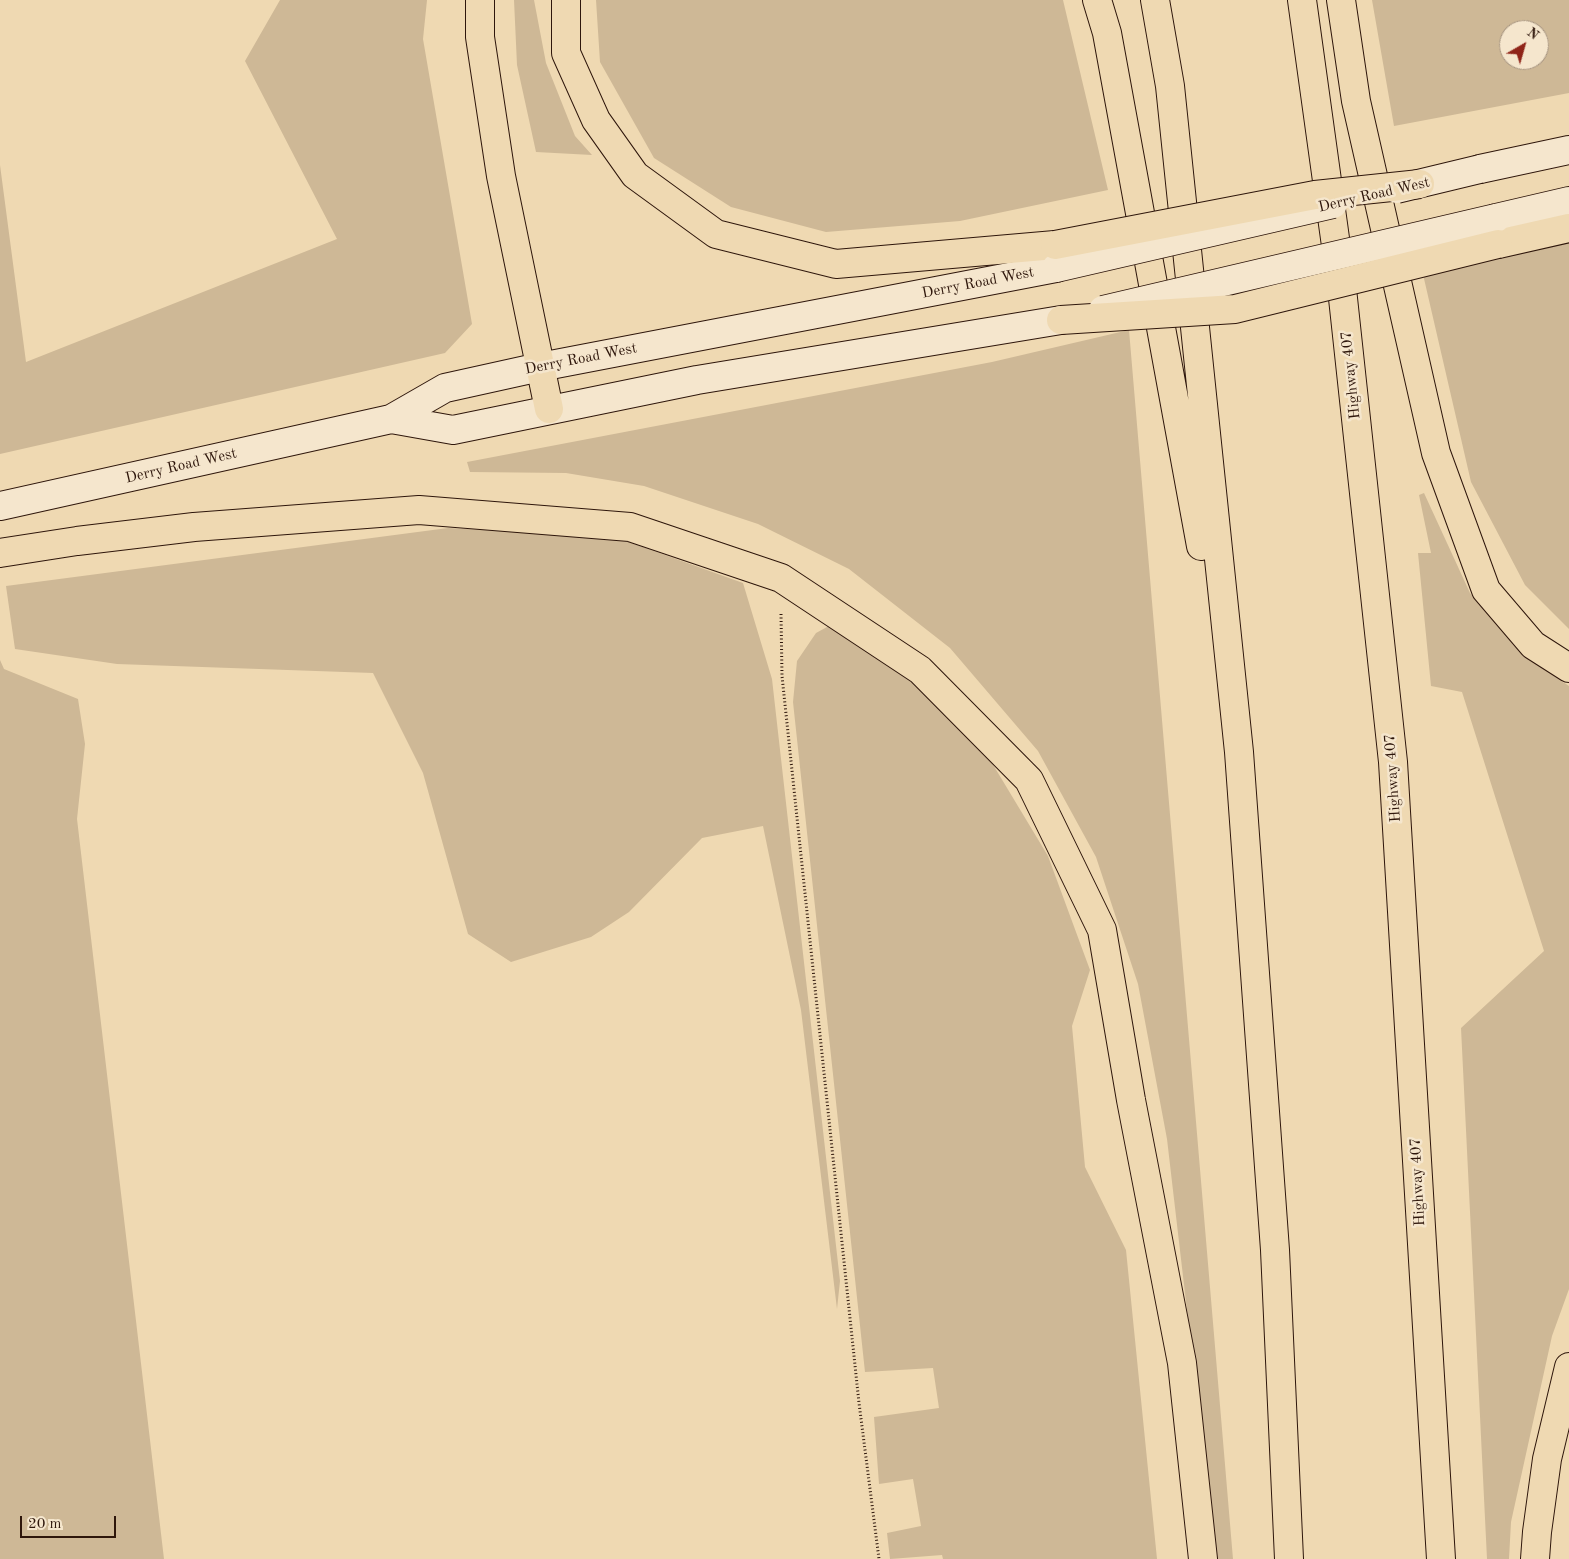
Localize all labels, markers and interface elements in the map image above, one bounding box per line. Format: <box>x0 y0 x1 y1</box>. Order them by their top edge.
north arrow <box>1499 20 1549 70</box>
text: N <box>1524 25 1541 43</box>
street label: Derry Road West <box>1316 173 1432 217</box>
street label: Derry Road West <box>920 263 1036 303</box>
street label: Highway 407 <box>1337 330 1365 420</box>
street label: Derry Road West <box>523 339 639 379</box>
street label: Derry Road West <box>123 444 239 488</box>
street label: Highway 407 <box>1381 733 1405 823</box>
street label: Highway 407 <box>1407 1137 1429 1227</box>
scale bar <box>22 1506 119 1538</box>
text: 20 m <box>28 1517 62 1532</box>

